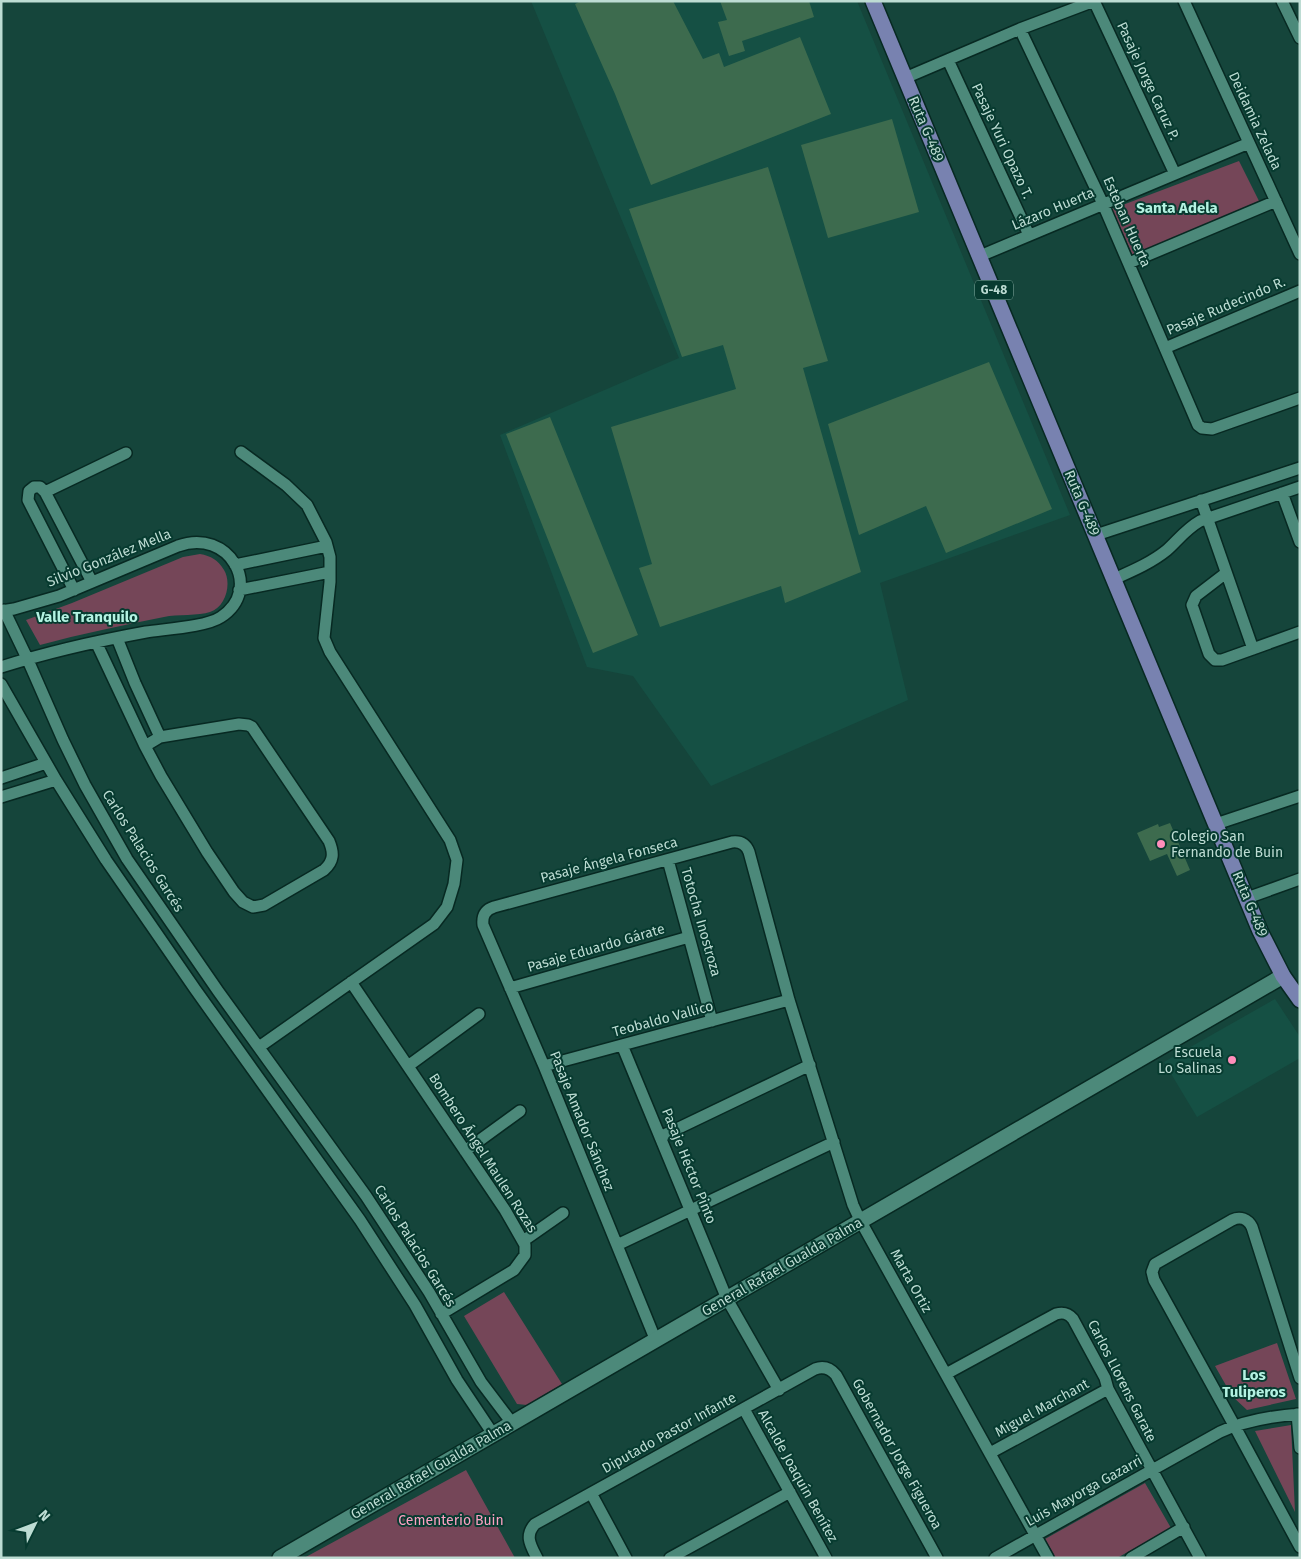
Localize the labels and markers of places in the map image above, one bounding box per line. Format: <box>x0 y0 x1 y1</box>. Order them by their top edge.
place label: Colegio San Fernando de Buin <box>1171 828 1283 861</box>
marker: Colegio San Fernando de Buin <box>1155 838 1167 850</box>
place label: Escuela Lo Salinas <box>1158 1044 1222 1077</box>
marker: Escuela Lo Salinas <box>1226 1054 1238 1066</box>

